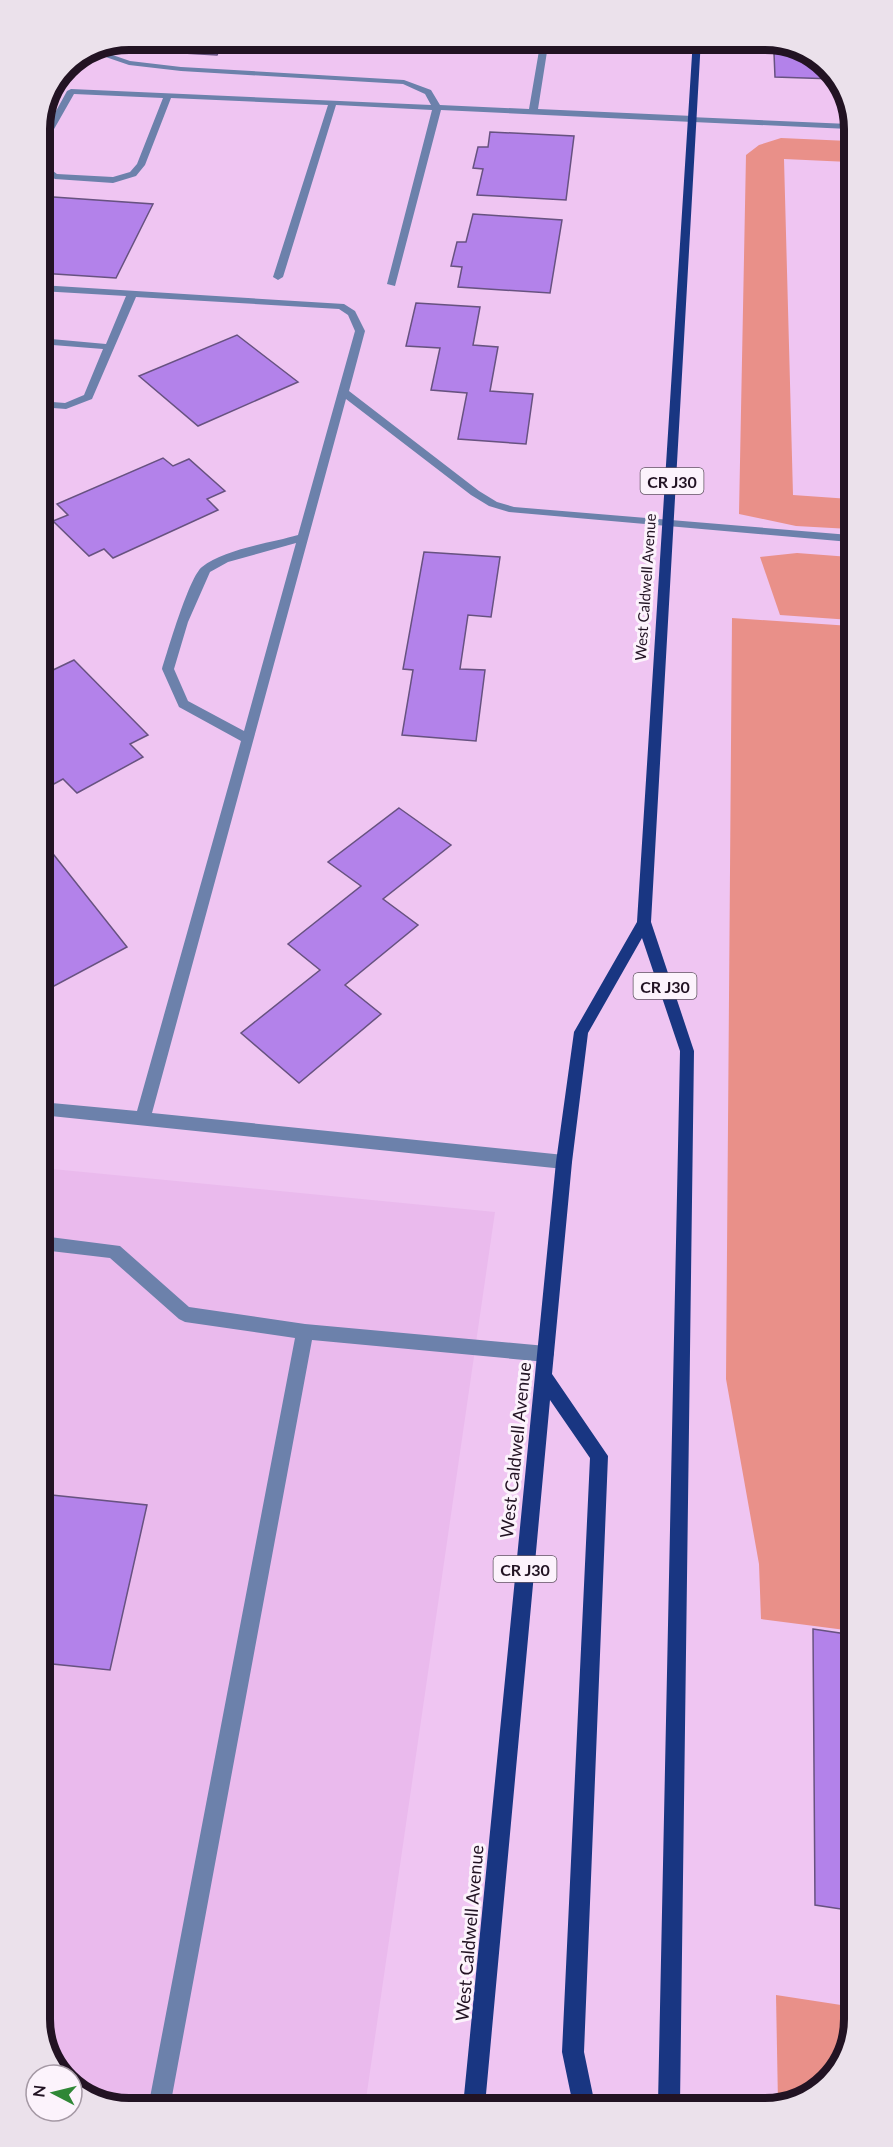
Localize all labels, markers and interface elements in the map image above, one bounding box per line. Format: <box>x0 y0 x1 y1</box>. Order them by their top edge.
road number: CR J30 <box>640 468 704 494</box>
street label: West Caldwell Avenue <box>631 513 659 661</box>
road number: CR J30 <box>634 973 696 999</box>
street label: West Caldwell Avenue <box>495 1361 535 1539</box>
road number: CR J30 <box>494 1556 556 1582</box>
street label: West Caldwell Avenue <box>450 1844 488 2022</box>
north arrow <box>24 2063 84 2123</box>
text: N <box>28 2084 49 2098</box>

